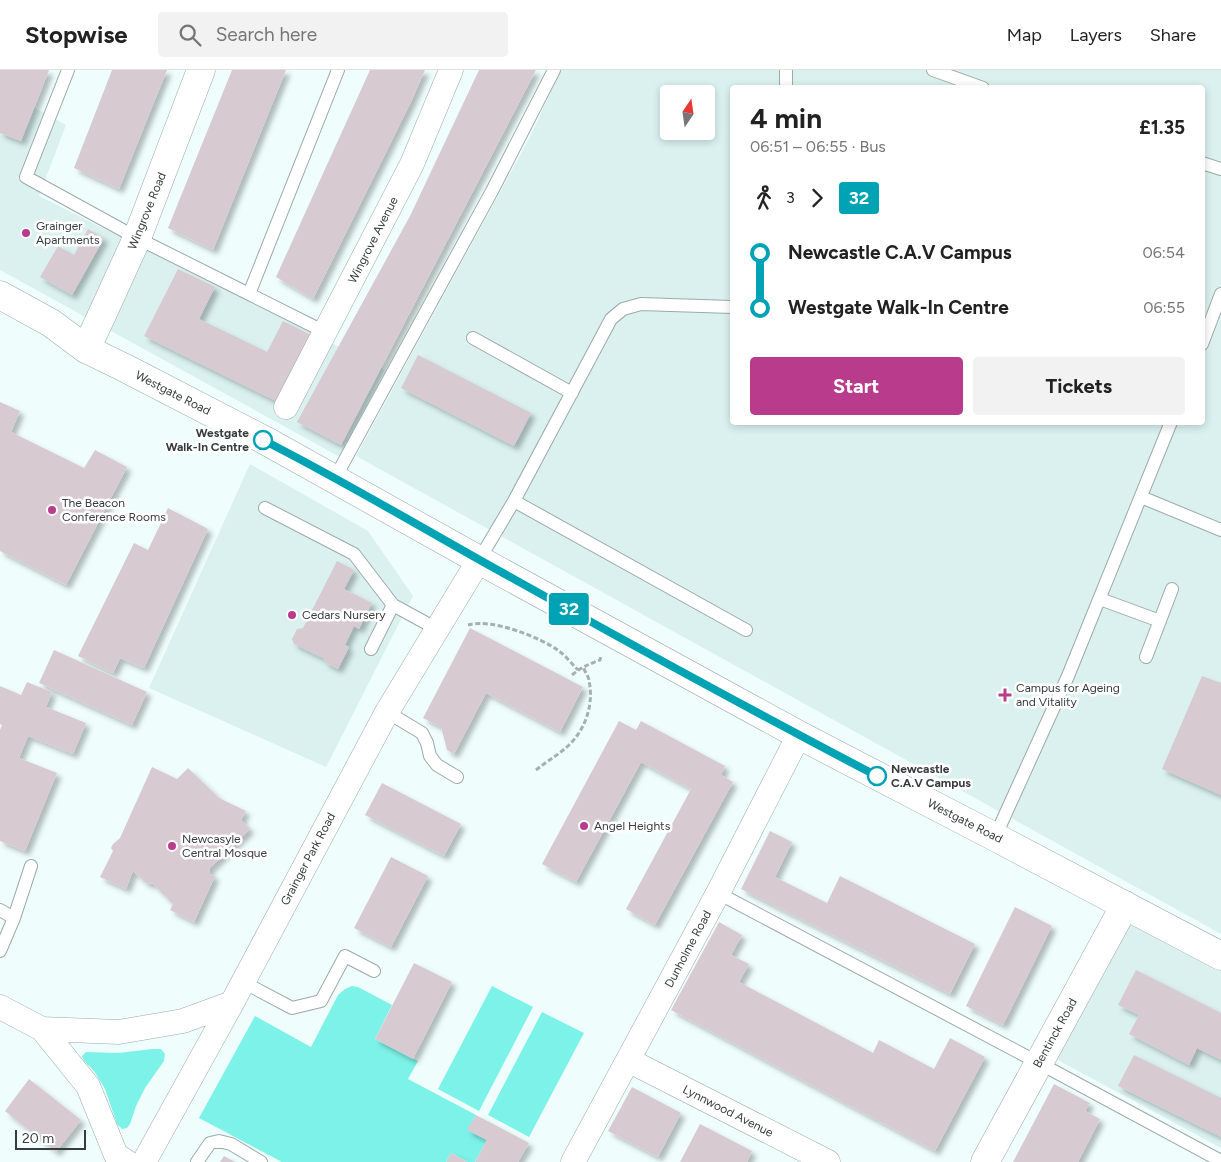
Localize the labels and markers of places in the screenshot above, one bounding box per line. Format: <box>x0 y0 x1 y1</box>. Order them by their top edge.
place label: Grainger Apartments <box>36 219 100 247</box>
marker: Grainger Apartments <box>20 227 32 239</box>
place label: Westgate Walk-In Centre <box>166 426 249 454</box>
marker: Westgate Walk-In Centre <box>253 430 273 450</box>
place label: The Beacon Conference Rooms <box>62 496 166 524</box>
marker: The Beacon Conference Rooms <box>46 504 58 516</box>
place label: Cedars Nursery <box>302 608 386 622</box>
marker: Cedars Nursery <box>286 609 298 621</box>
place label: Campus for Ageing and Vitality <box>1016 681 1120 709</box>
marker: Campus for Ageing and Vitality <box>998 688 1012 702</box>
place label: Newcastle C.A.V Campus <box>891 762 971 790</box>
marker: Newcastle C.A.V Campus <box>867 766 887 786</box>
place label: Angel Heights <box>594 819 671 833</box>
marker: Angel Heights <box>578 820 590 832</box>
place label: Newcasyle Central Mosque <box>182 832 268 860</box>
marker: Newcasyle Central Mosque <box>166 840 178 852</box>

